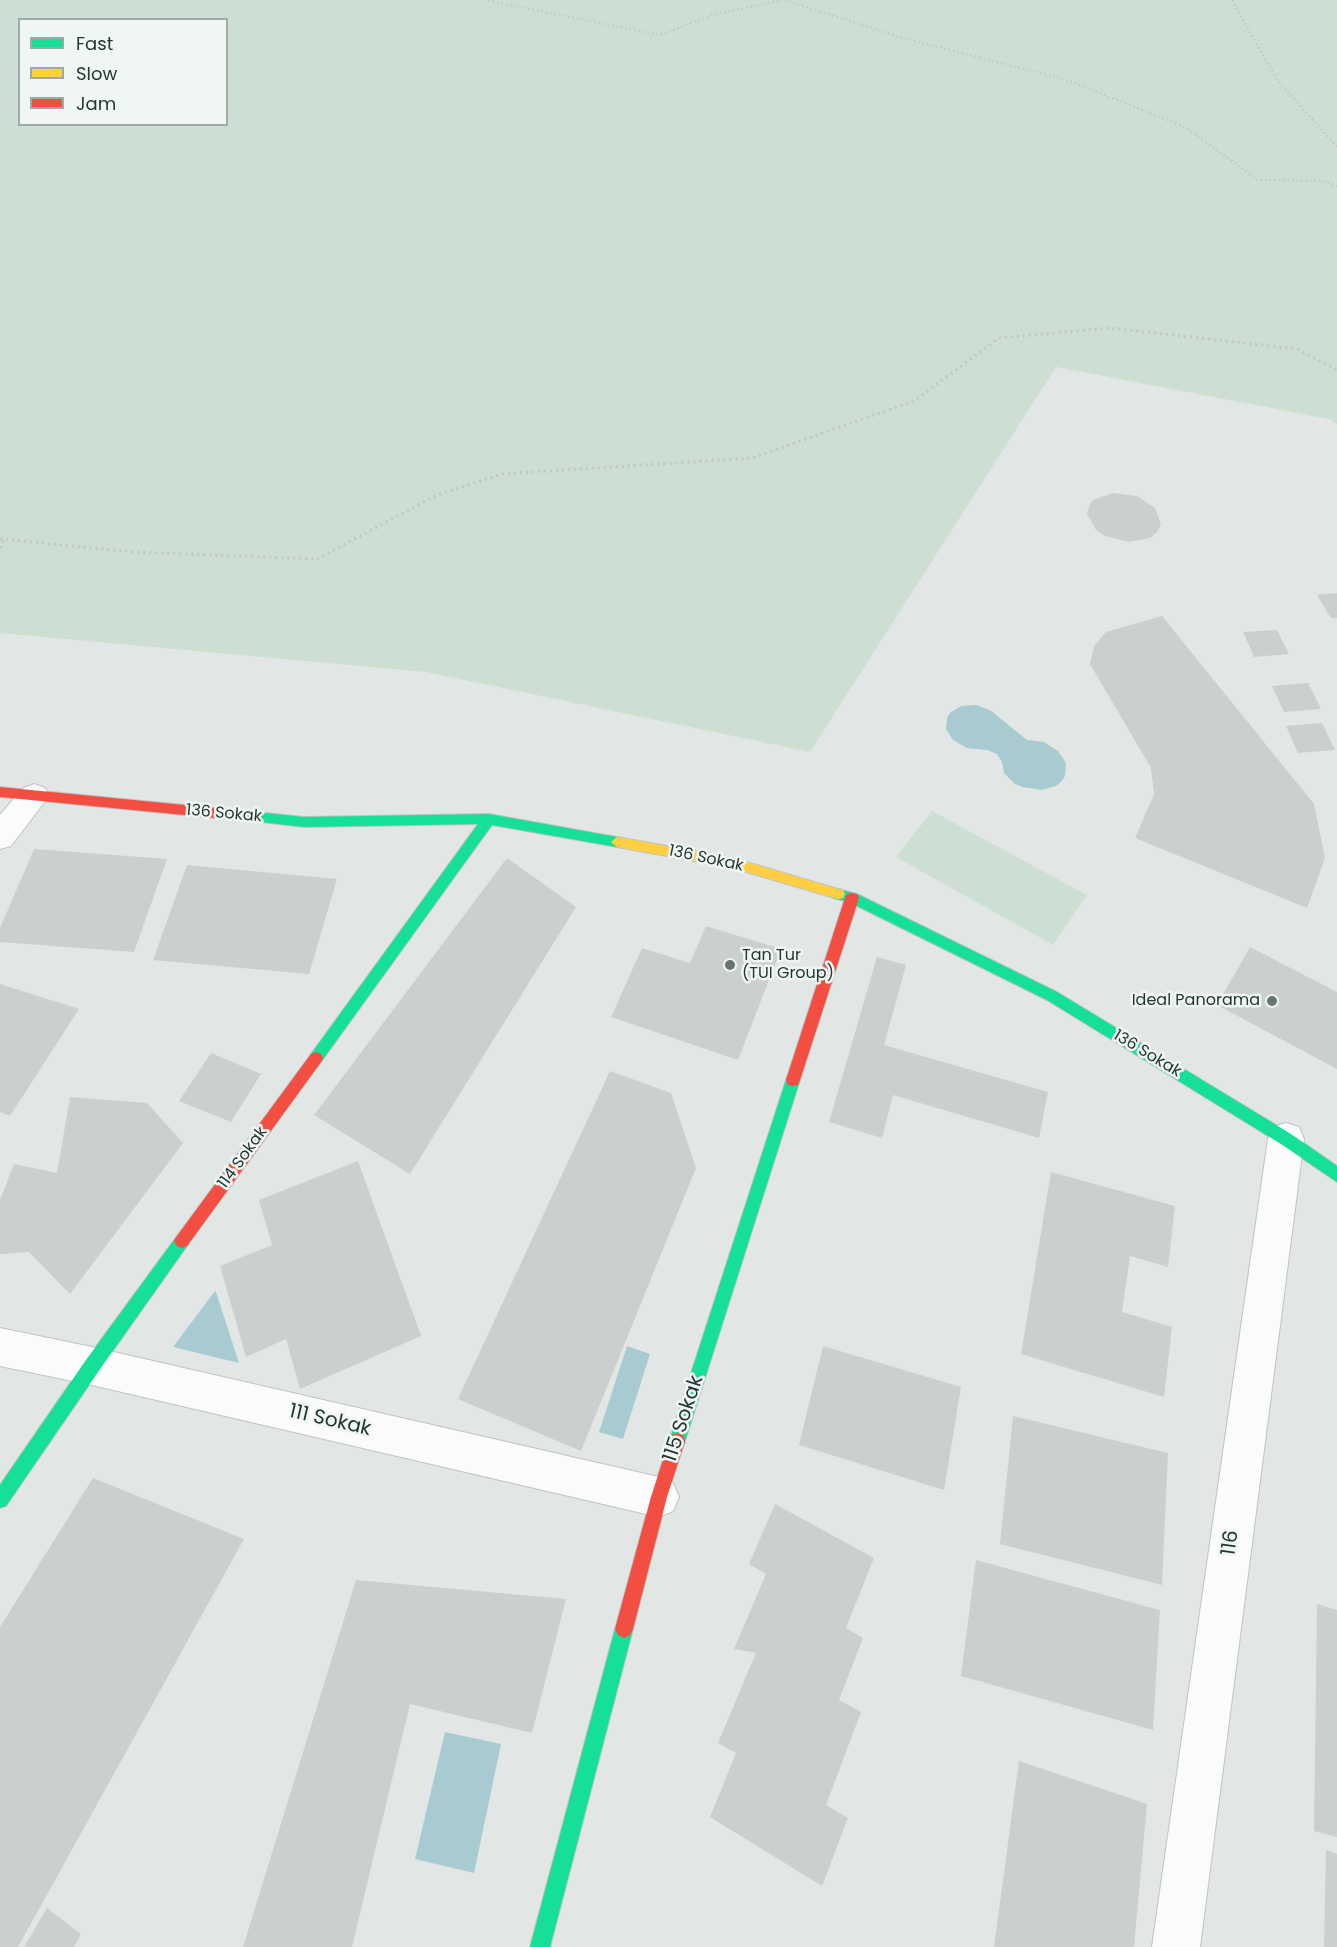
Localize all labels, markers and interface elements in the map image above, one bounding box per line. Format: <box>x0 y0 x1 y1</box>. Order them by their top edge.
legend <box>18 18 228 126</box>
text: Fast <box>76 31 113 56</box>
text: Slow <box>76 61 117 86</box>
text: Jam <box>76 91 116 116</box>
street label: 136 Sokak <box>185 801 263 827</box>
street label: 136 Sokak <box>667 842 745 876</box>
place label: Tan Tur (TUI Group) <box>742 946 834 984</box>
marker: Tan Tur (TUI Group) <box>723 958 737 972</box>
place label: Ideal Panorama <box>1132 991 1260 1011</box>
marker: Ideal Panorama <box>1265 994 1279 1008</box>
street label: 136 Sokak <box>1110 1026 1184 1082</box>
street label: 114 Sokak <box>214 1123 272 1193</box>
street label: 115 Sokak <box>659 1373 709 1465</box>
street label: 111 Sokak <box>287 1400 373 1442</box>
street label: 116 <box>1217 1529 1245 1557</box>

